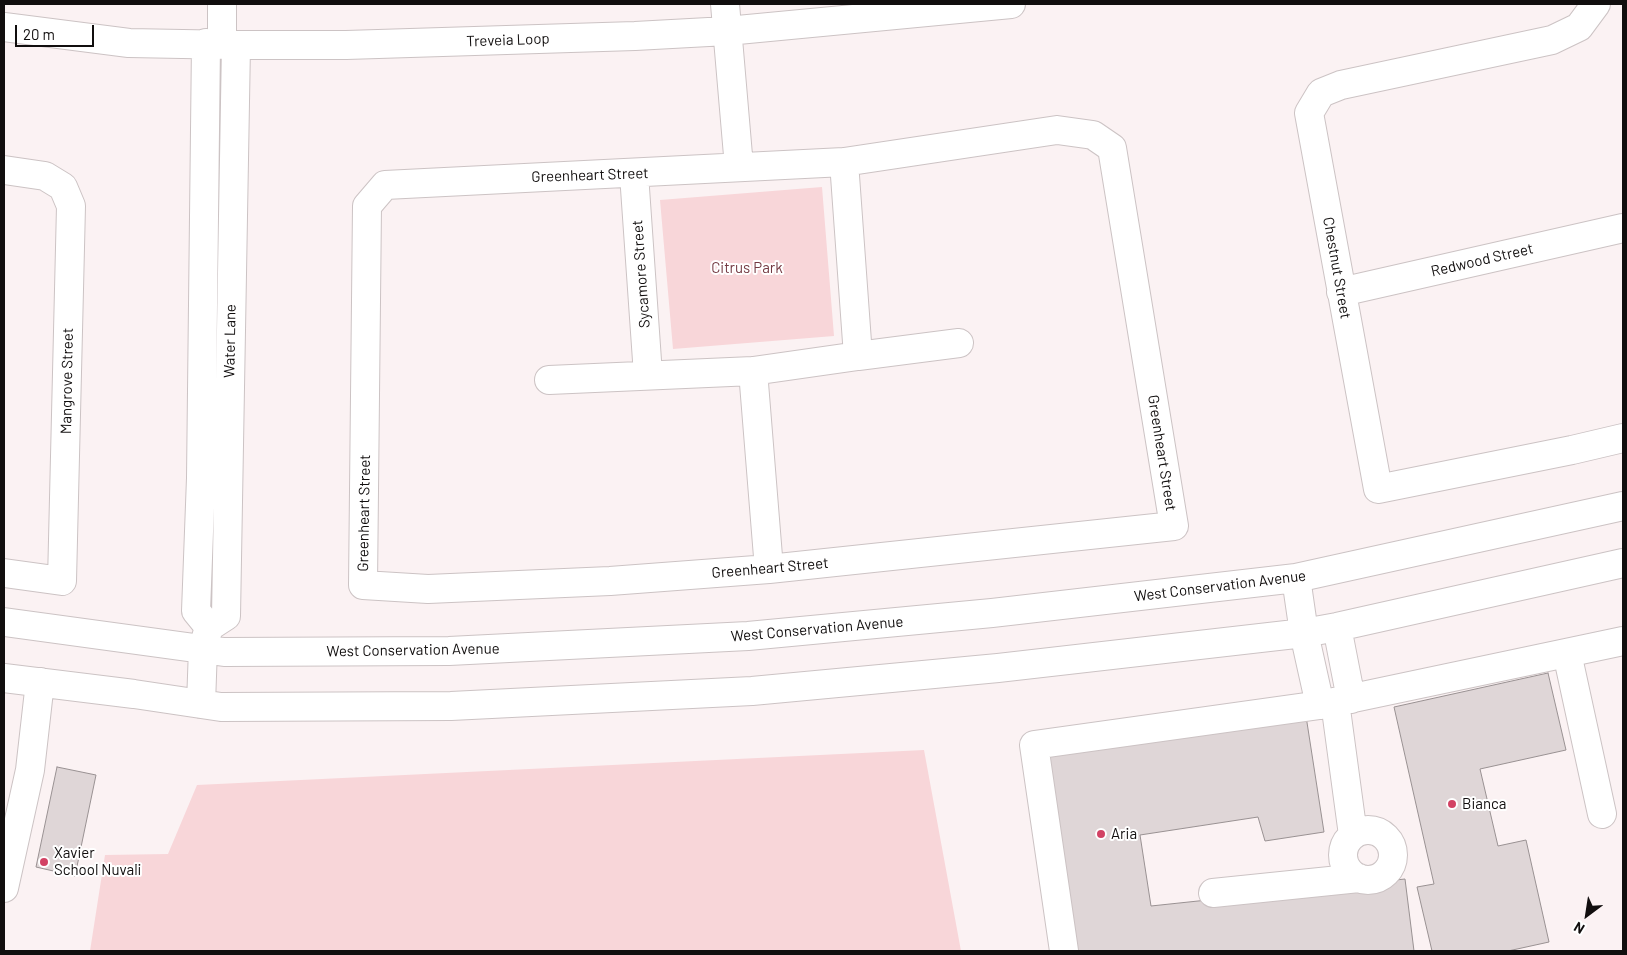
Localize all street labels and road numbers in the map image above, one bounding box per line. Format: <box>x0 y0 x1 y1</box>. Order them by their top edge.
street label: Treveia Loop <box>466 30 550 50</box>
street label: Greenheart Street <box>531 164 649 186</box>
street label: Chestnut Street <box>1319 216 1355 320</box>
street label: Sycamore Street <box>628 219 654 329</box>
street label: Redwood Street <box>1429 239 1535 281</box>
street label: Water Lane <box>220 304 240 378</box>
street label: Mangrove Street <box>57 328 77 434</box>
street label: Greenheart Street <box>1144 394 1180 512</box>
street label: Greenheart Street <box>354 454 374 572</box>
street label: Greenheart Street <box>711 554 829 582</box>
street label: West Conservation Avenue <box>1133 567 1307 605</box>
street label: West Conservation Avenue <box>730 612 904 646</box>
street label: West Conservation Avenue <box>326 639 500 661</box>

